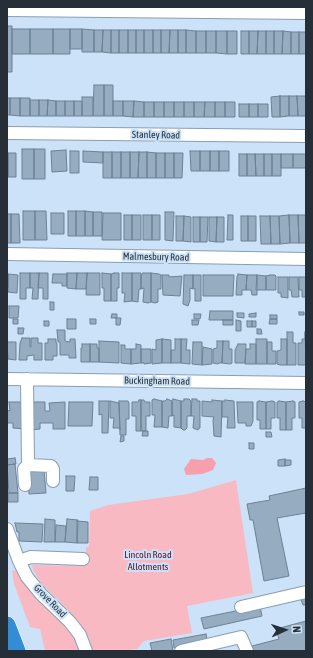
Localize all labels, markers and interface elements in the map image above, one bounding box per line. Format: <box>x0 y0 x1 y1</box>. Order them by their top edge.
street label: Stanley Road <box>132 129 180 141</box>
street label: Malmesbury Road <box>123 250 189 264</box>
street label: Buckingham Road <box>124 374 190 388</box>
park label: Lincoln Road Allotments <box>124 549 172 572</box>
street label: Grove Road <box>31 582 69 620</box>
north arrow <box>265 610 305 650</box>
text: N <box>291 626 303 633</box>

